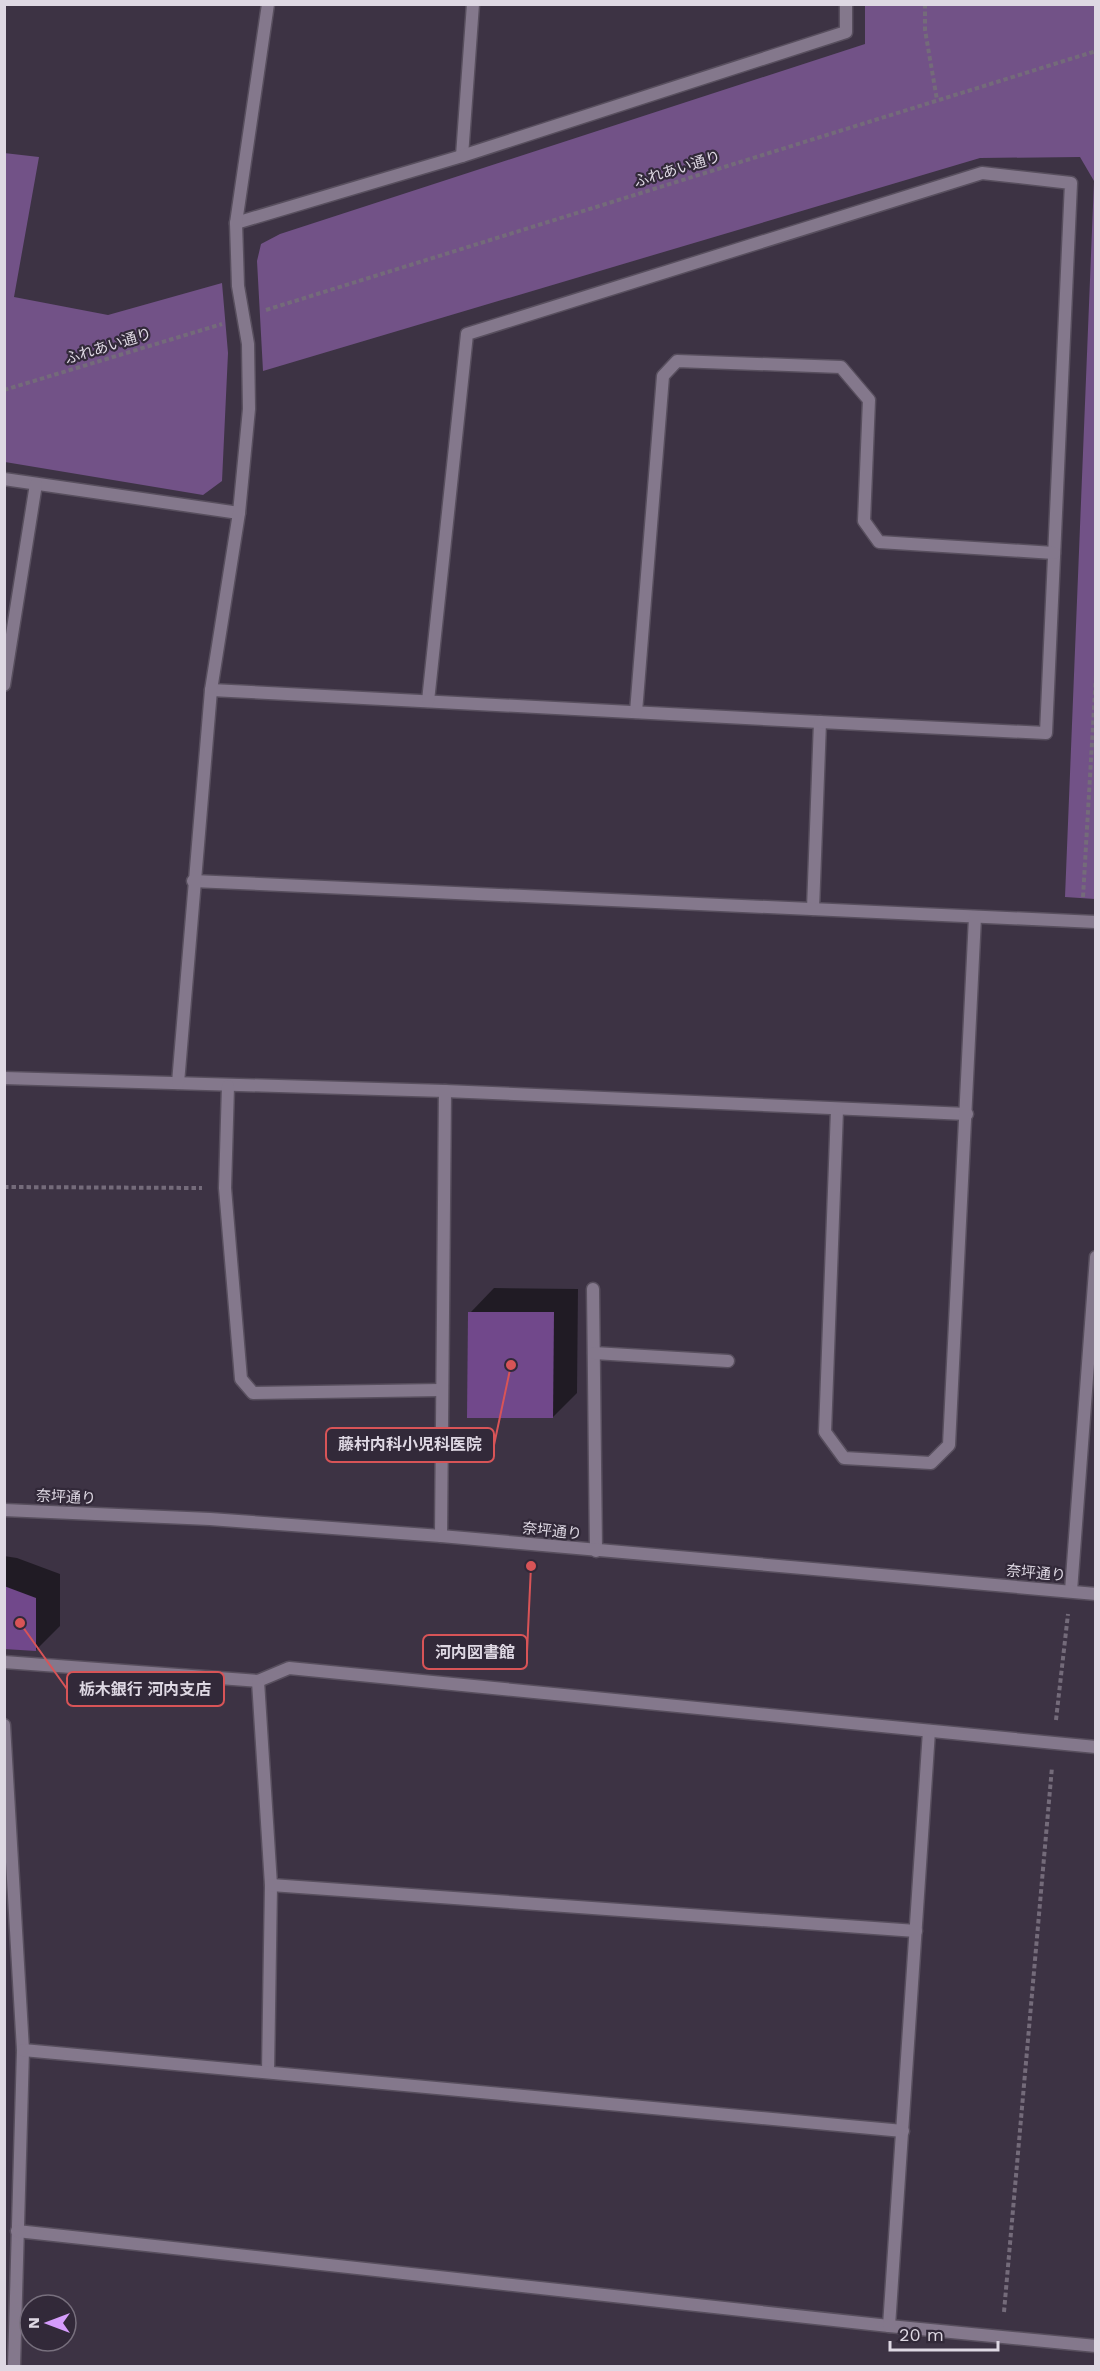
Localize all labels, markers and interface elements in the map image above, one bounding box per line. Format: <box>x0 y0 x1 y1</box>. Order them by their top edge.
street label: ふれあい通り <box>631 147 723 191</box>
street label: ふれあい通り <box>62 324 154 368</box>
callout: 藤村内科小児科医院 <box>326 1428 494 1462</box>
text: 藤村内科小児科医院 <box>338 1435 482 1454</box>
street label: 奈坪通り <box>36 1486 96 1508</box>
street label: 奈坪通り <box>521 1519 583 1543</box>
street label: 奈坪通り <box>1005 1561 1067 1585</box>
callout: 河内図書館 <box>423 1635 527 1669</box>
text: 河内図書館 <box>435 1643 515 1662</box>
callout: 栃木銀行 河内支店 <box>67 1672 224 1706</box>
text: 栃木銀行 河内支店 <box>79 1680 211 1699</box>
north arrow <box>18 2293 78 2353</box>
scale bar <box>890 2314 998 2352</box>
text: N <box>24 2317 43 2329</box>
text: 20 m <box>899 2324 944 2345</box>

